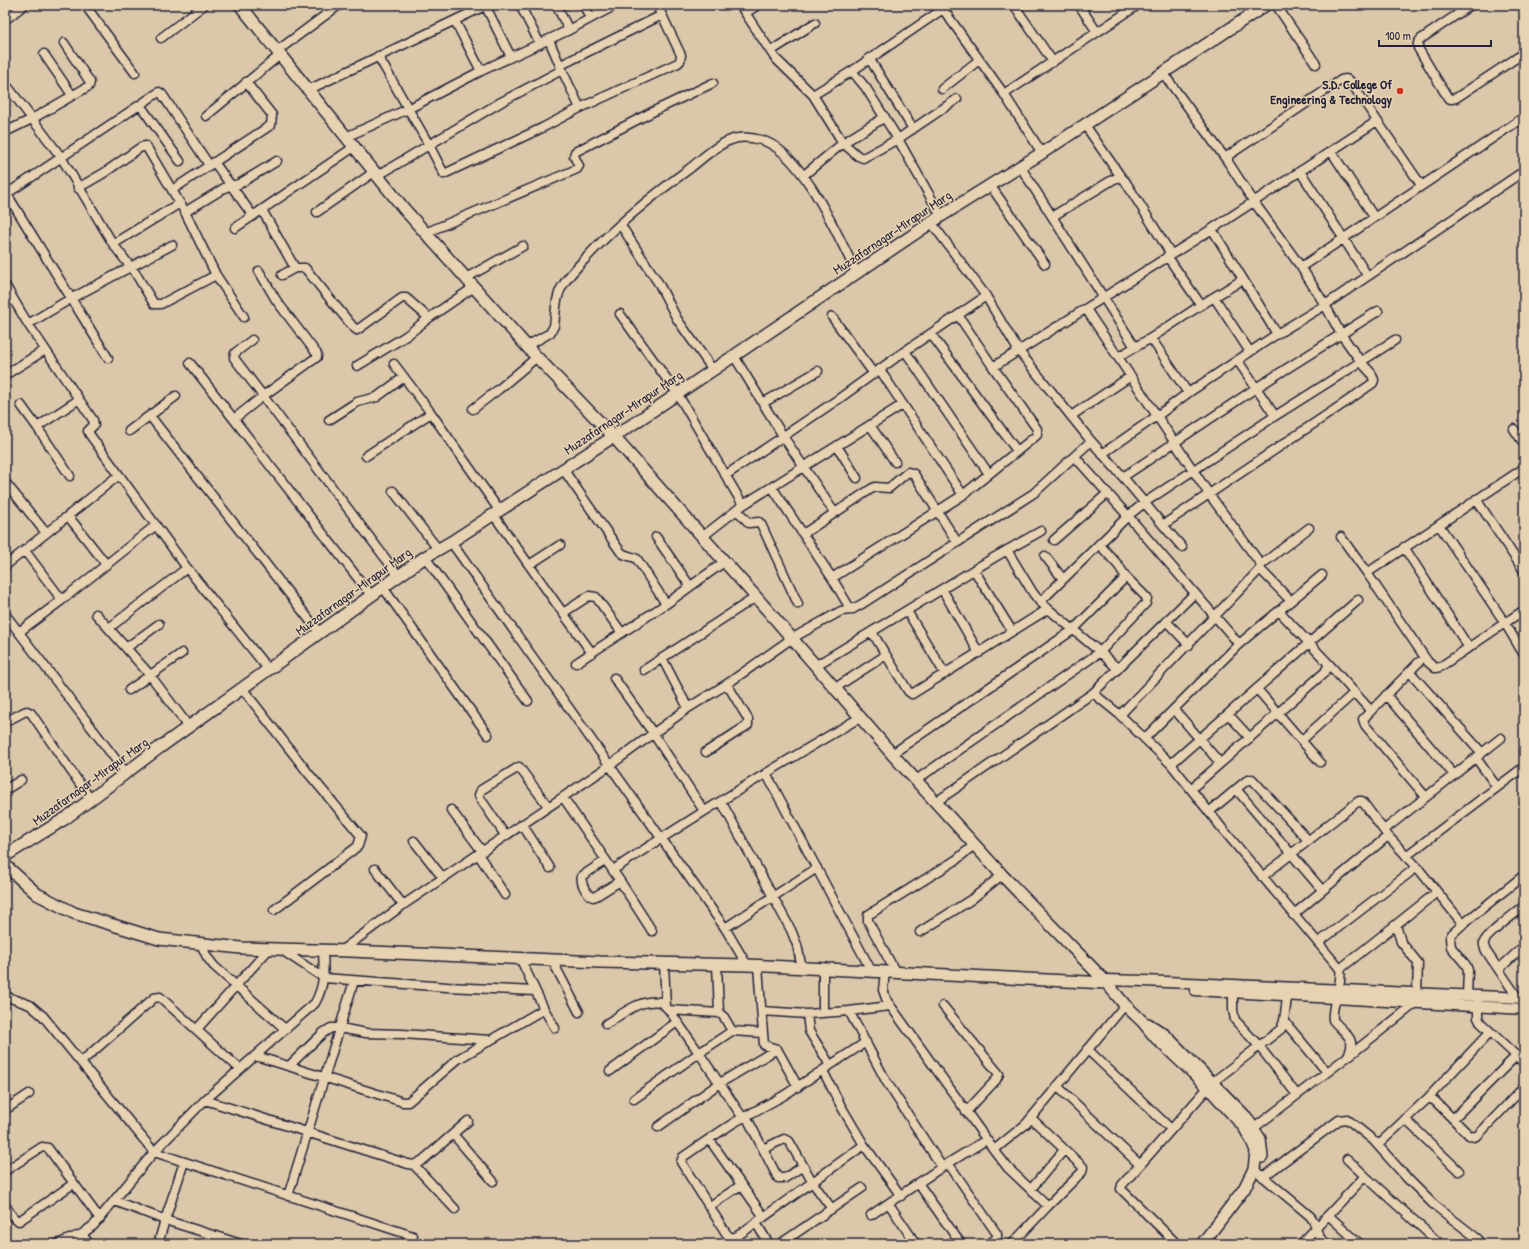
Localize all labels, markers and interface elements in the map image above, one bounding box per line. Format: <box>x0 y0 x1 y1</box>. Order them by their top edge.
scale bar <box>1379 22 1491 48</box>
text: 100 m <box>1385 27 1411 44</box>
place label: S.D. College Of Engineering & Technology <box>1270 75 1392 109</box>
marker: S.D. College Of Engineering & Technology <box>1395 86 1405 96</box>
street label: Muzzafarnagar-Mirapur Marg <box>829 186 955 278</box>
street label: Muzzafarnagar-Mirapur Marg <box>560 366 686 458</box>
street label: Muzzafarnagar-Mirapur Marg <box>291 543 415 639</box>
street label: Muzzafarnagar-Mirapur Marg <box>28 733 152 829</box>

